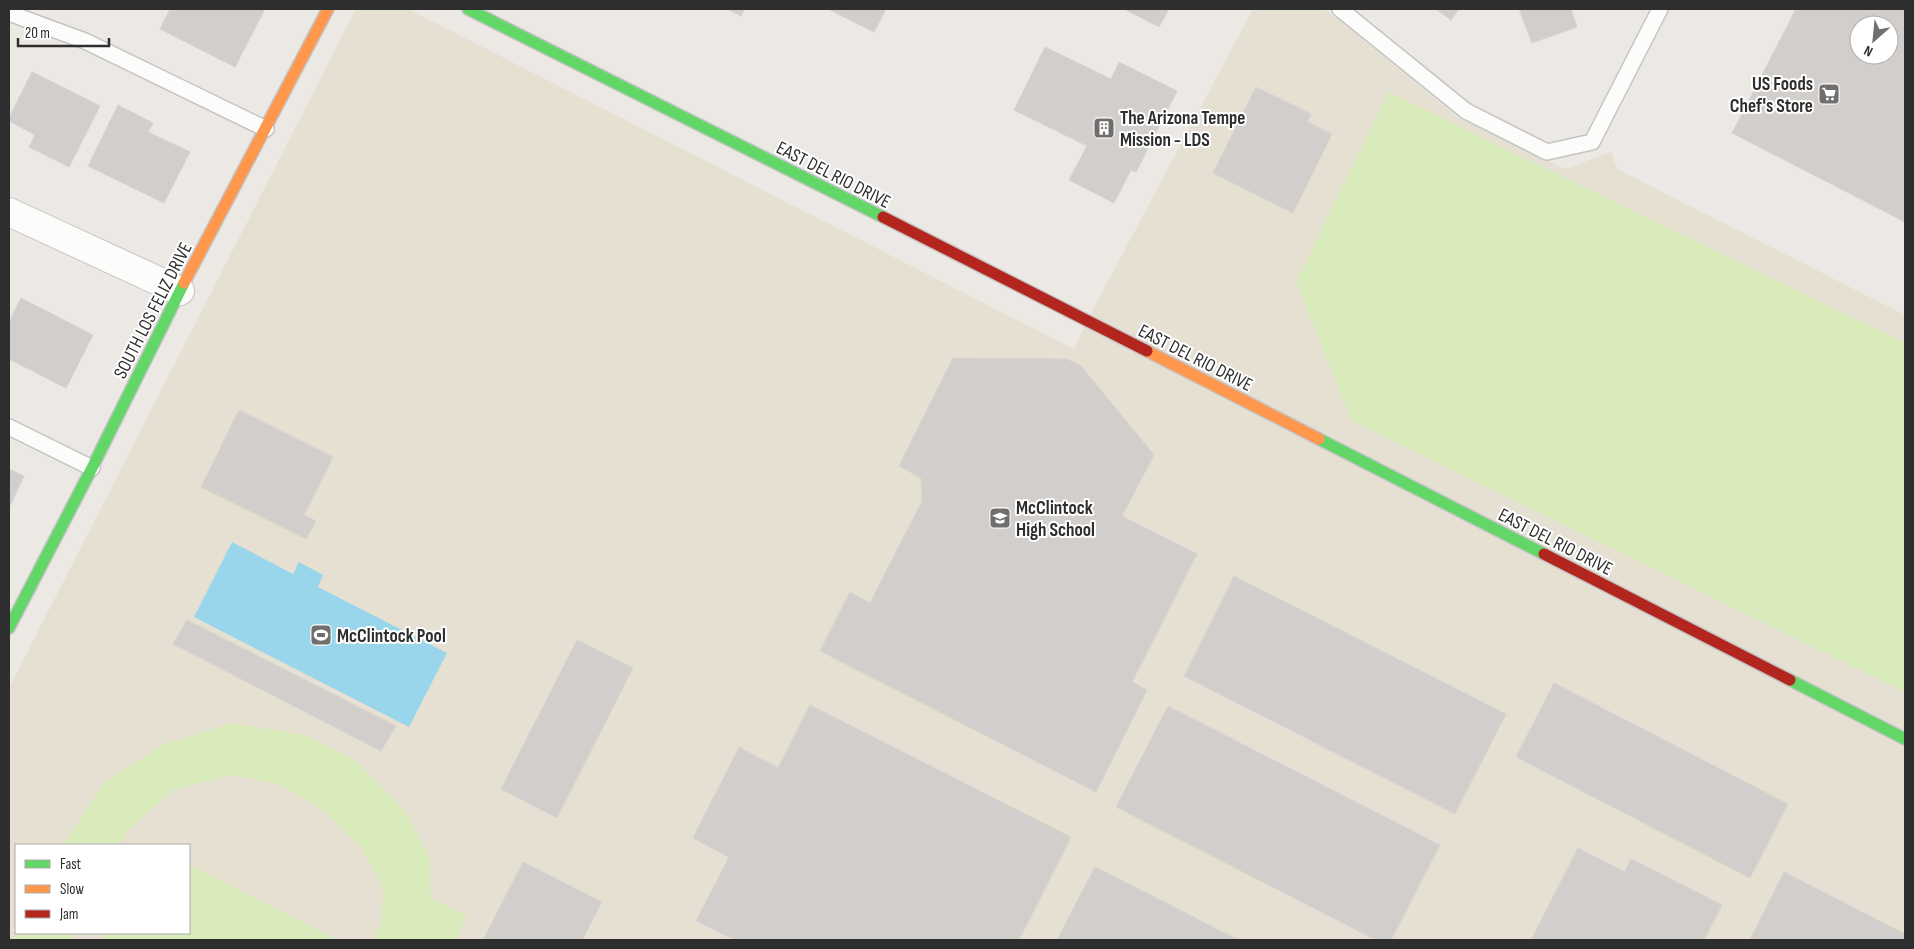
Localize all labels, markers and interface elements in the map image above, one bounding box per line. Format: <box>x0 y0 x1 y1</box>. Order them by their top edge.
scale bar <box>18 15 109 47</box>
north arrow <box>1849 15 1899 65</box>
text: 20 m <box>25 24 50 43</box>
text: N <box>1861 42 1876 60</box>
place label: US Foods Chef's Store <box>1730 73 1813 118</box>
supermarket icon: US Foods Chef's Store <box>1817 82 1841 106</box>
place label: The Arizona Tempe Mission - LDS <box>1120 107 1245 152</box>
building icon: The Arizona Tempe Mission - LDS <box>1092 116 1116 140</box>
street label: EAST DEL RIO DRIVE <box>772 137 894 214</box>
street label: SOUTH LOS FELIZ DRIVE <box>109 239 198 383</box>
street label: EAST DEL RIO DRIVE <box>1134 320 1256 397</box>
place label: McClintock High School <box>1016 497 1095 542</box>
street label: EAST DEL RIO DRIVE <box>1494 504 1616 581</box>
school or university icon: McClintock High School <box>988 506 1012 530</box>
sports icon: McClintock Pool <box>309 623 333 647</box>
place label: McClintock Pool <box>337 625 446 648</box>
legend <box>15 844 190 934</box>
text: Fast <box>60 855 82 874</box>
text: Slow <box>60 880 84 899</box>
text: Jam <box>59 905 78 924</box>

